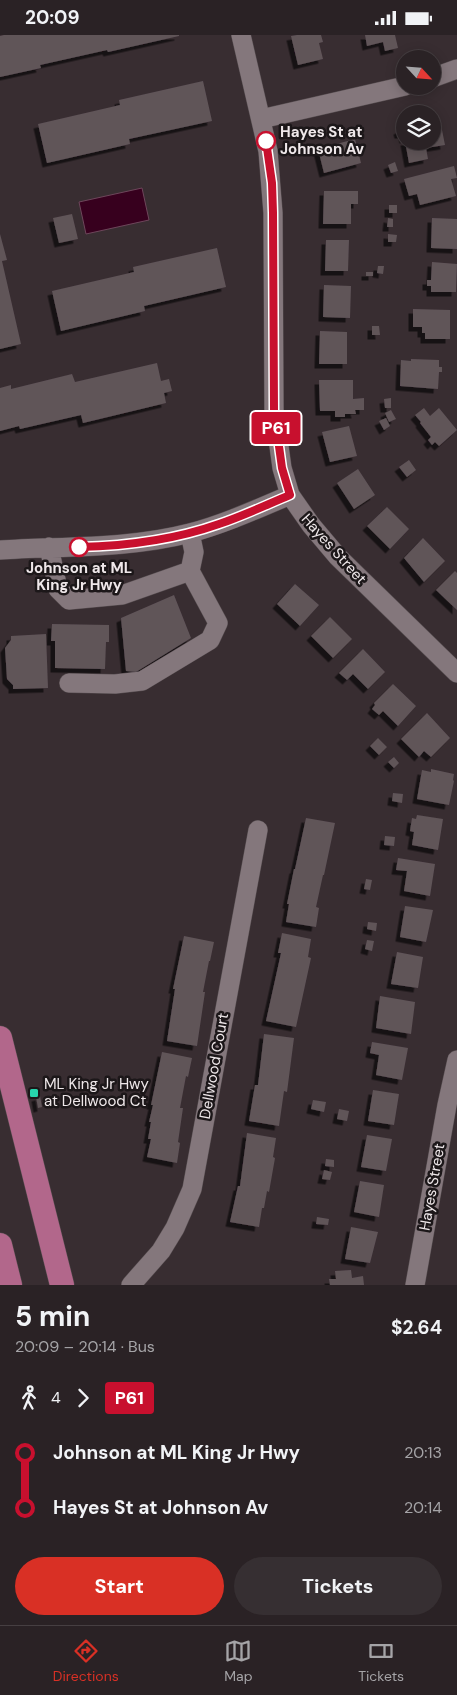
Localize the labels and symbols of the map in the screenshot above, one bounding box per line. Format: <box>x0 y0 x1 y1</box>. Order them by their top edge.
north arrow <box>396 50 441 95</box>
place label: Hayes St at Johnson Av <box>280 122 364 159</box>
marker: Hayes St at Johnson Av <box>256 131 276 151</box>
line badge: P61 <box>247 412 305 444</box>
street label: Hayes Street <box>297 509 371 589</box>
marker: Johnson at ML King Jr Hwy <box>69 537 89 557</box>
place label: Johnson at ML King Jr Hwy <box>26 558 132 595</box>
street label: Dellwood Court <box>195 1011 233 1121</box>
place label: ML King Jr Hwy at Dellwood Ct <box>44 1074 150 1111</box>
marker: ML King Jr Hwy at Dellwood Ct <box>28 1087 40 1099</box>
street label: Hayes Street <box>414 1142 450 1232</box>

